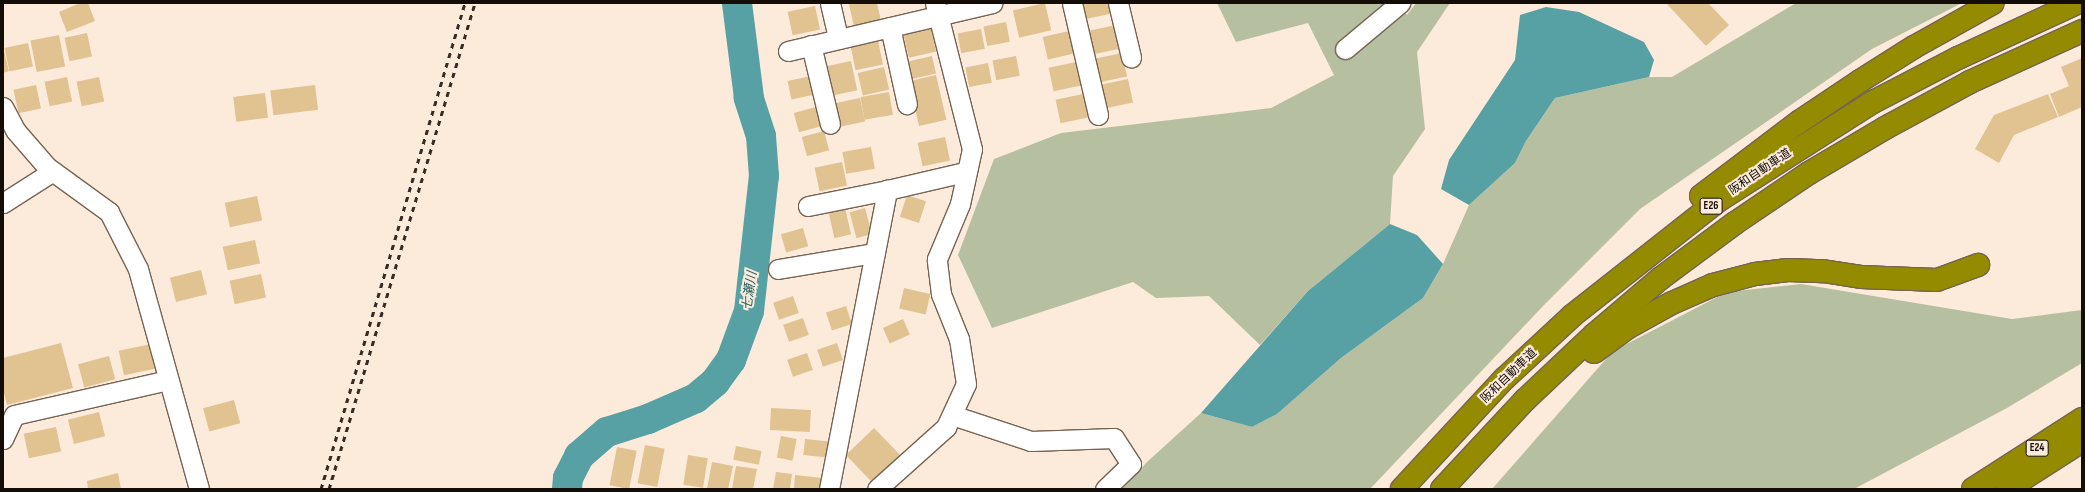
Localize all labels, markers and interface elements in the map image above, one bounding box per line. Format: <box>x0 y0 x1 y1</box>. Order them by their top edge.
street label: 阪和自動車道 <box>1726 146 1794 198</box>
road number: E26 <box>1699 197 1723 215</box>
water label: 七瀬川 <box>740 271 760 311</box>
street label: 阪和自動車道 <box>1478 346 1540 406</box>
road number: E24 <box>2025 439 2049 457</box>

